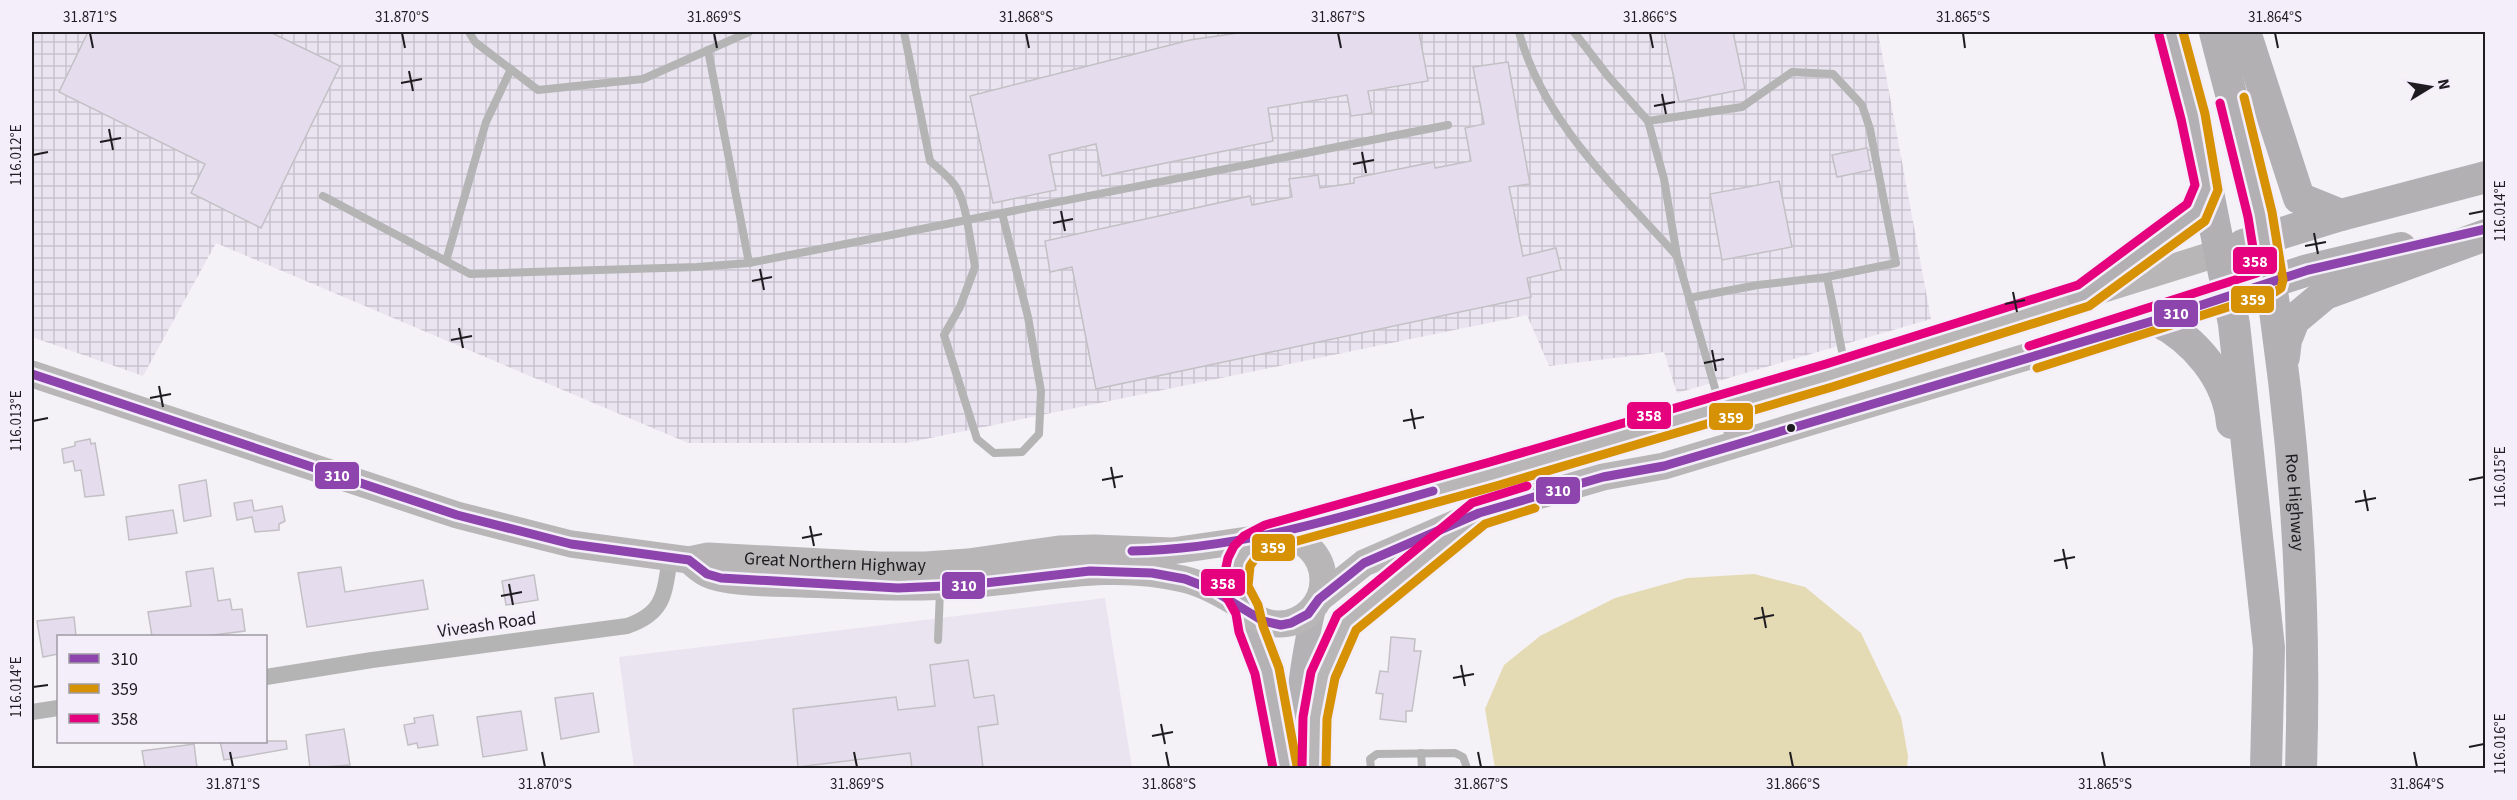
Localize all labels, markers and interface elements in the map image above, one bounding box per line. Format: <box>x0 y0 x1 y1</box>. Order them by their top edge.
text: 31.871°S <box>63 7 117 28</box>
text: 31.870°S <box>375 7 429 28</box>
text: 31.869°S <box>687 7 741 28</box>
text: 31.868°S <box>999 7 1053 28</box>
text: 31.867°S <box>1311 7 1365 28</box>
text: 31.866°S <box>1623 7 1677 28</box>
text: 31.865°S <box>1936 7 1990 28</box>
text: 31.864°S <box>2248 7 2302 28</box>
north arrow <box>2400 57 2460 117</box>
text: N <box>2432 77 2456 92</box>
text: 116.012°E <box>6 124 27 186</box>
text: 116.014°E <box>2490 180 2511 242</box>
line badge: 358 <box>2232 246 2278 275</box>
text: 358 <box>2242 251 2268 273</box>
line badge: 359 <box>2230 285 2275 314</box>
text: 359 <box>2240 289 2266 311</box>
line badge: 310 <box>2153 299 2199 328</box>
text: 310 <box>2163 303 2189 325</box>
text: 116.013°E <box>6 390 27 452</box>
line badge: 358 <box>1626 401 1672 430</box>
line badge: 359 <box>1708 402 1754 431</box>
text: 358 <box>1636 405 1662 427</box>
text: 359 <box>1718 407 1744 429</box>
unlabelled marker <box>1785 422 1797 434</box>
text: 116.015°E <box>2490 446 2511 508</box>
street label: Roe Highway <box>2279 452 2311 552</box>
line badge: 310 <box>314 461 360 490</box>
text: 310 <box>324 465 350 487</box>
line badge: 310 <box>1535 476 1581 505</box>
text: 310 <box>1545 480 1571 502</box>
line badge: 359 <box>1251 533 1296 562</box>
text: 359 <box>1260 537 1286 559</box>
street label: Great Northern Highway <box>743 545 926 578</box>
line badge: 358 <box>1200 568 1246 597</box>
line badge: 310 <box>941 571 986 600</box>
text: 358 <box>1210 573 1236 595</box>
text: 310 <box>951 575 977 597</box>
street label: Viveash Road <box>436 606 538 644</box>
legend <box>57 635 267 743</box>
text: 310 <box>111 647 138 672</box>
text: 116.014°E <box>6 656 27 718</box>
text: 359 <box>111 677 138 702</box>
text: 358 <box>111 707 138 732</box>
text: 116.016°E <box>2490 713 2511 775</box>
text: 31.871°S <box>206 774 260 795</box>
text: 31.870°S <box>518 774 572 795</box>
text: 31.869°S <box>830 774 884 795</box>
text: 31.868°S <box>1142 774 1196 795</box>
text: 31.867°S <box>1454 774 1508 795</box>
text: 31.866°S <box>1766 774 1820 795</box>
text: 31.865°S <box>2078 774 2132 795</box>
text: 31.864°S <box>2390 774 2444 795</box>

